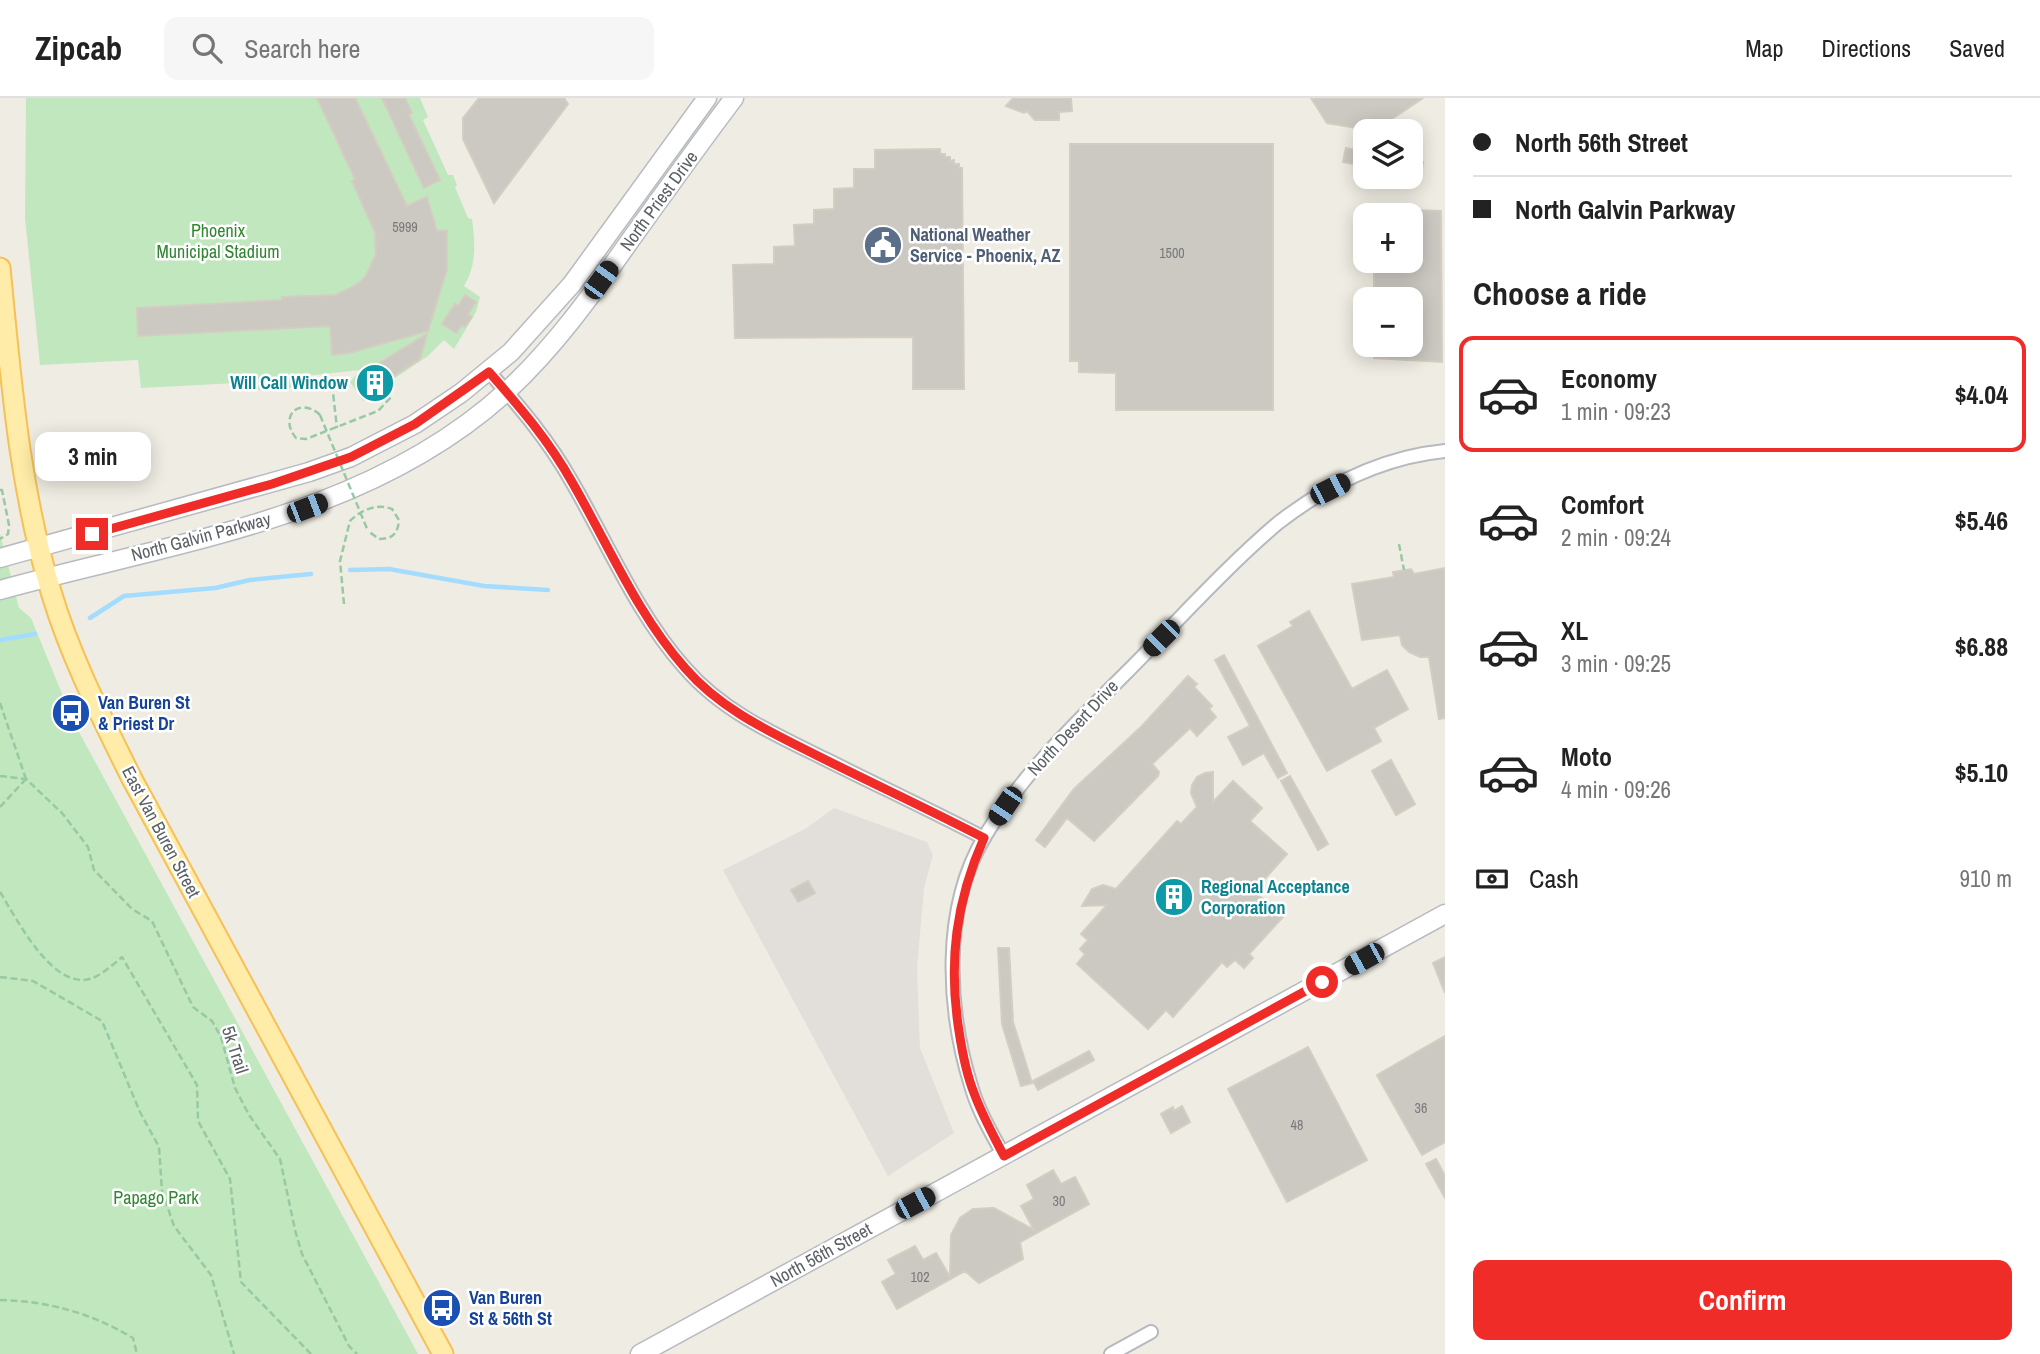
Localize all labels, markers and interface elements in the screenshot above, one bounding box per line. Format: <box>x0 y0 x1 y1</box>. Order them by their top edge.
search box <box>164 17 654 80</box>
text: Zipcab <box>35 26 122 70</box>
icon: search <box>188 29 226 67</box>
text: Search here <box>244 31 360 66</box>
text: Map <box>1745 32 1783 64</box>
text: Directions <box>1821 32 1911 64</box>
text: Saved <box>1949 32 2005 64</box>
map controls <box>1353 119 1423 357</box>
button: layers <box>1353 119 1423 189</box>
text: North 56th Street <box>1515 125 1688 160</box>
street label: North Priest Drive <box>614 146 703 256</box>
text: North Galvin Parkway <box>1515 192 1735 227</box>
button: + <box>1353 203 1423 273</box>
park label: Phoenix Municipal Stadium <box>156 218 280 264</box>
house number: 5999 <box>392 218 418 236</box>
place label: National Weather Service - Phoenix, AZ <box>910 222 1060 268</box>
public building icon: National Weather Service - Phoenix, AZ <box>862 224 904 266</box>
house number: 1500 <box>1159 244 1185 262</box>
car <box>581 257 622 303</box>
text: Choose a ride <box>1473 272 1647 315</box>
button: − <box>1353 287 1423 357</box>
text: Economy <box>1561 361 1657 396</box>
building icon: Will Call Window <box>354 362 396 404</box>
icon: car <box>1477 363 1540 426</box>
place label: Will Call Window <box>230 370 349 395</box>
text: $4.04 <box>1955 377 2008 412</box>
text: 1 min · 09:23 <box>1561 396 1671 427</box>
callout: 3 min <box>34 432 150 482</box>
text: 3 min <box>68 441 118 472</box>
car <box>1307 470 1354 508</box>
text: Comfort <box>1561 487 1644 522</box>
icon: car <box>1477 489 1540 552</box>
car <box>284 491 331 525</box>
text: $5.46 <box>1955 503 2008 538</box>
street label: North Galvin Parkway <box>128 506 274 567</box>
route end <box>76 518 108 550</box>
text: 2 min · 09:24 <box>1561 522 1671 553</box>
text: XL <box>1561 613 1588 648</box>
icon: car <box>1477 615 1540 678</box>
car <box>1139 616 1184 660</box>
text: $6.88 <box>1955 629 2008 664</box>
text: 3 min · 09:25 <box>1561 648 1671 679</box>
street label: North Desert Drive <box>1022 674 1124 781</box>
place label: Van Buren St & Priest Dr <box>98 690 190 736</box>
bus stop icon: Van Buren St & Priest Dr <box>50 692 92 734</box>
text: Moto <box>1561 739 1612 774</box>
icon: car <box>1477 741 1540 804</box>
text: $5.10 <box>1955 755 2008 790</box>
street label: East Van Buren Street <box>116 762 207 902</box>
text: 4 min · 09:26 <box>1561 774 1671 805</box>
car <box>985 783 1026 829</box>
icon: cash <box>1473 860 1511 898</box>
text: Cash <box>1529 861 1579 896</box>
text: 910 m <box>1960 863 2012 894</box>
place label: Regional Acceptance Corporation <box>1201 874 1350 920</box>
building icon: Regional Acceptance Corporation <box>1153 876 1195 918</box>
car <box>1341 940 1388 978</box>
route start <box>1306 966 1338 998</box>
street label: 5k Trail <box>216 1023 255 1077</box>
house number: 36 <box>1415 1099 1427 1117</box>
house number: 48 <box>1291 1116 1303 1134</box>
car <box>892 1184 939 1222</box>
park label: Papago Park <box>113 1185 199 1210</box>
house number: 30 <box>1053 1192 1065 1210</box>
street label: North 56th Street <box>766 1216 876 1293</box>
button: Confirm <box>1473 1260 2012 1340</box>
house number: 102 <box>910 1268 930 1286</box>
place label: Van Buren St & 56th St <box>469 1285 552 1331</box>
bus stop icon: Van Buren St & 56th St <box>421 1287 463 1329</box>

